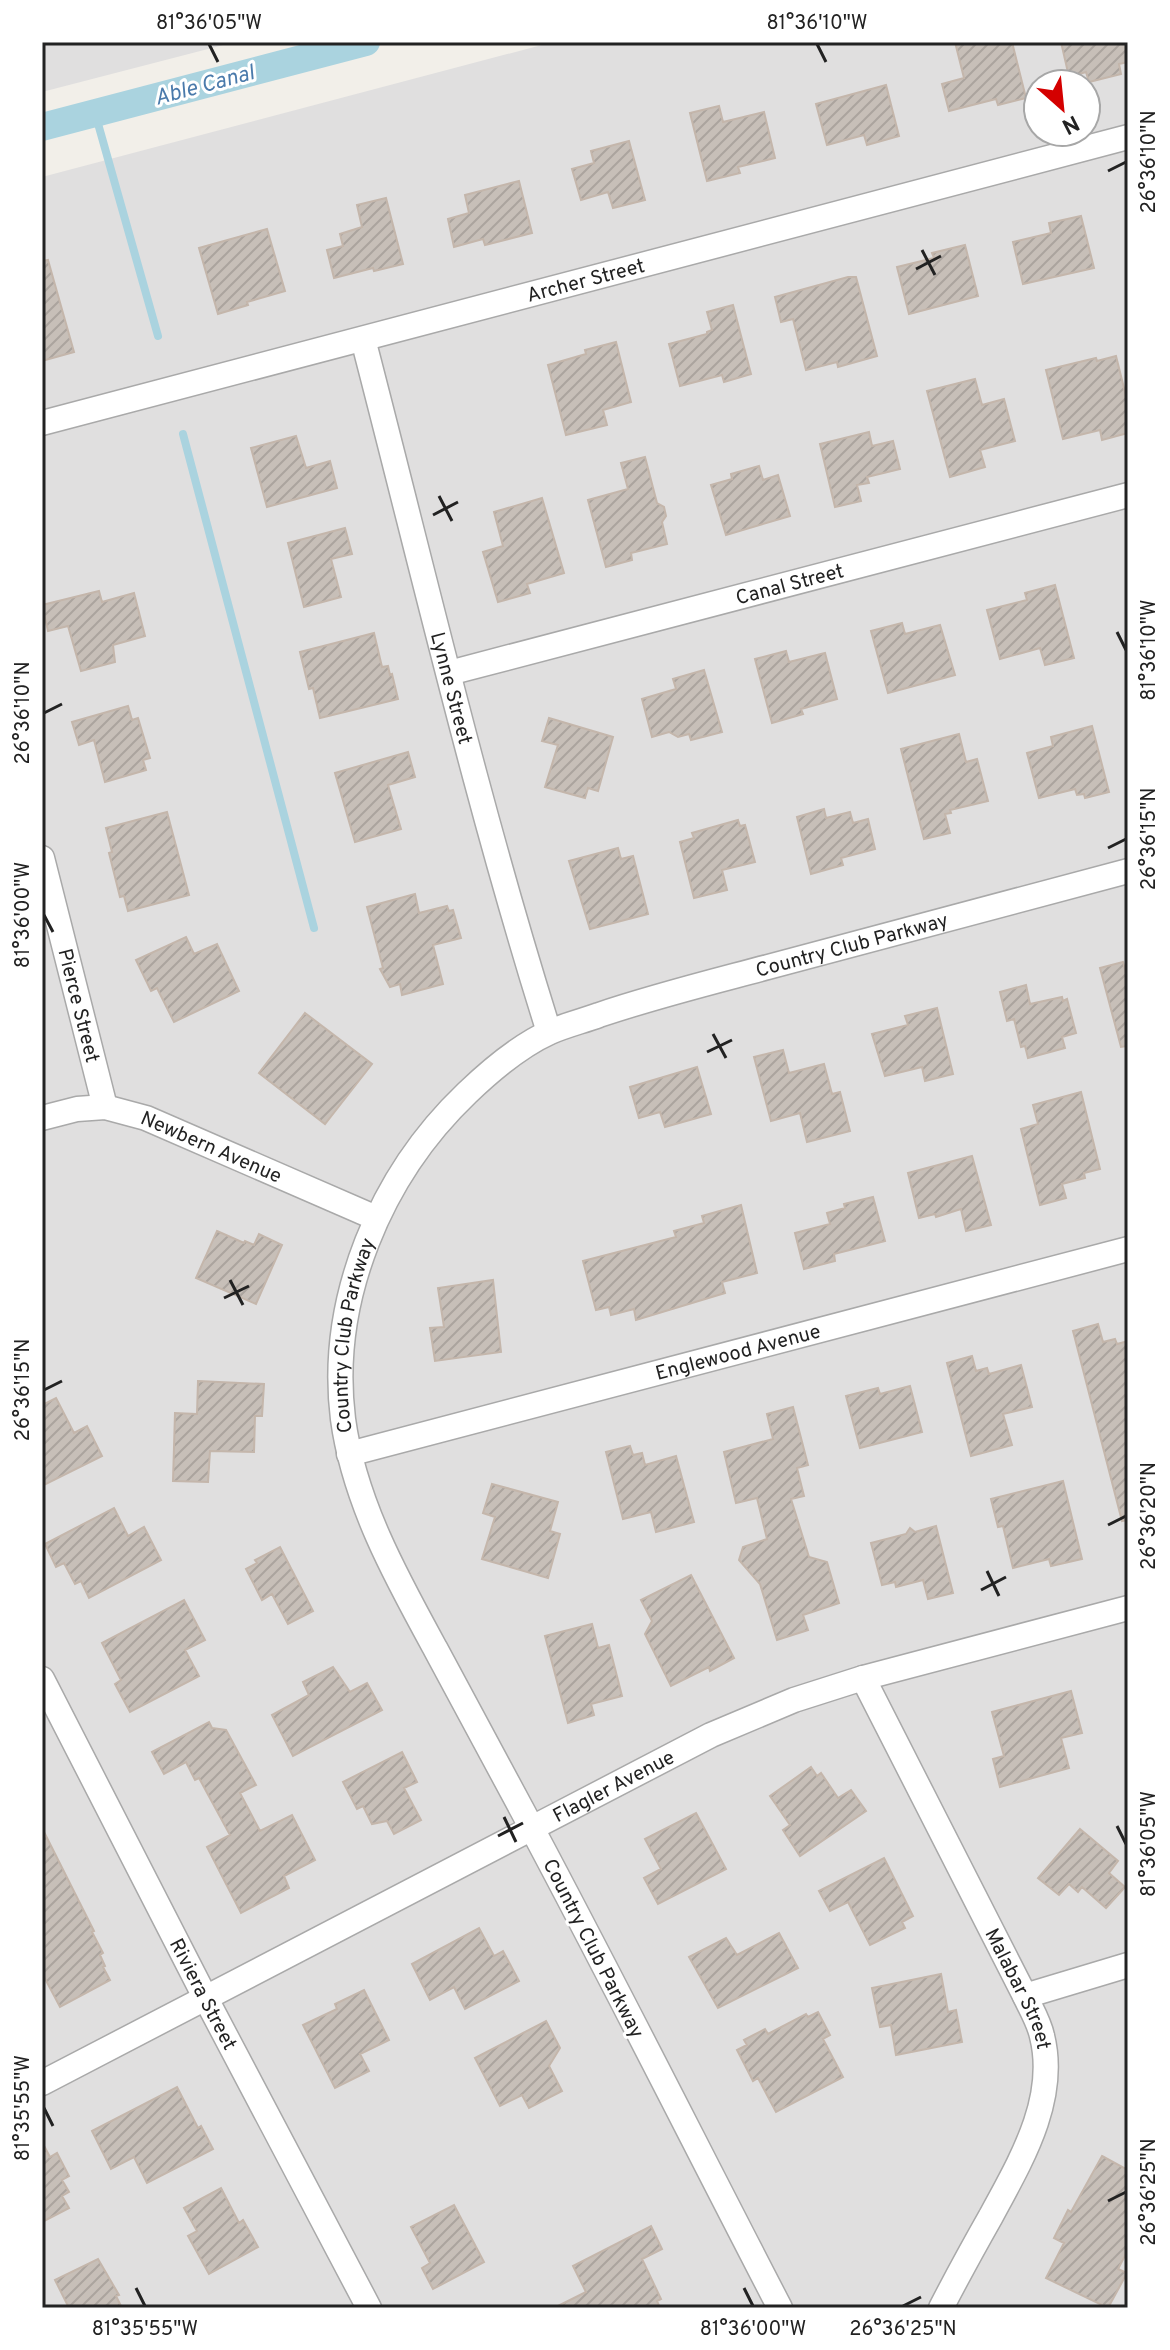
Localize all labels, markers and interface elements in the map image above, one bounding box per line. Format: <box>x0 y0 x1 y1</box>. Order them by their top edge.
text: 81°36'05"W <box>156 11 262 37</box>
text: 81°36'10"W <box>766 11 868 37</box>
water label: Able Canal <box>152 60 259 113</box>
north arrow <box>1022 68 1102 148</box>
text: N <box>1057 108 1083 139</box>
text: 26°36'10"N <box>1137 110 1163 214</box>
street label: Archer Street <box>524 254 648 310</box>
street label: Canal Street <box>733 559 847 612</box>
text: 81°36'10"W <box>1137 599 1163 701</box>
street label: Lynne Street <box>423 629 477 747</box>
text: 26°36'10"N <box>11 661 37 765</box>
text: 26°36'15"N <box>1137 788 1163 890</box>
text: 81°36'00"W <box>11 862 37 968</box>
street label: Country Club Parkway <box>753 909 951 985</box>
street label: Pierce Street <box>50 946 104 1066</box>
street label: Newbern Avenue <box>136 1106 285 1190</box>
street label: Country Club Parkway <box>329 1235 382 1435</box>
street label: Englewood Avenue <box>653 1319 824 1388</box>
text: 26°36'15"N <box>11 1339 37 1441</box>
text: 26°36'20"N <box>1137 1462 1163 1570</box>
street label: Flagler Avenue <box>549 1745 679 1830</box>
text: 81°36'05"W <box>1137 1791 1163 1897</box>
street label: Country Club Parkway <box>536 1855 649 2043</box>
street label: Malabar Street <box>978 1924 1055 2052</box>
street label: Riviera Street <box>162 1935 242 2055</box>
text: 81°35'55"W <box>11 2055 37 2161</box>
text: 26°36'25"N <box>1137 2138 1163 2246</box>
text: 81°35'55"W <box>92 2317 198 2343</box>
text: 81°36'00"W <box>700 2317 806 2343</box>
text: 26°36'25"N <box>849 2317 957 2343</box>

